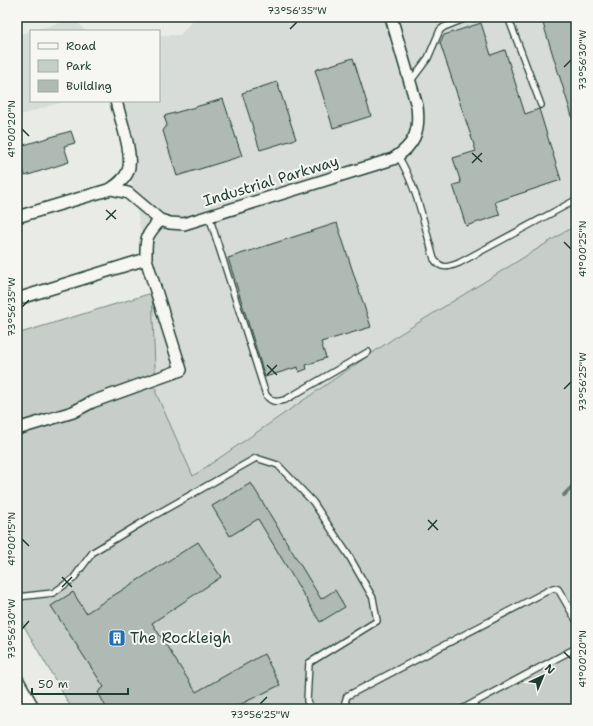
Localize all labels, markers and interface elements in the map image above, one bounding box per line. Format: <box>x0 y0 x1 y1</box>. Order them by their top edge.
text: 73°56'35"W <box>267 4 327 17</box>
text: 73°56'30"W <box>576 29 589 90</box>
legend <box>30 30 160 102</box>
text: Road <box>66 38 97 54</box>
text: Park <box>66 58 92 74</box>
text: Building <box>66 78 112 94</box>
text: 41°00'20"N <box>5 100 18 158</box>
street label: Industrial Parkway <box>201 151 341 211</box>
text: 41°00'25"N <box>576 221 589 277</box>
text: 73°56'35"W <box>5 277 18 337</box>
text: 73°56'25"W <box>576 352 589 412</box>
text: 41°00'15"N <box>5 512 18 566</box>
text: 73°56'30"W <box>5 598 18 659</box>
building icon: The Rockleigh <box>107 628 127 648</box>
place label: The Rockleigh <box>130 628 231 648</box>
text: 41°00'20"N <box>576 630 589 688</box>
north arrow <box>523 656 563 696</box>
text: N <box>541 661 558 678</box>
scale bar <box>32 670 128 696</box>
text: 50 m <box>38 676 68 692</box>
text: 73°56'25"W <box>230 708 290 721</box>

